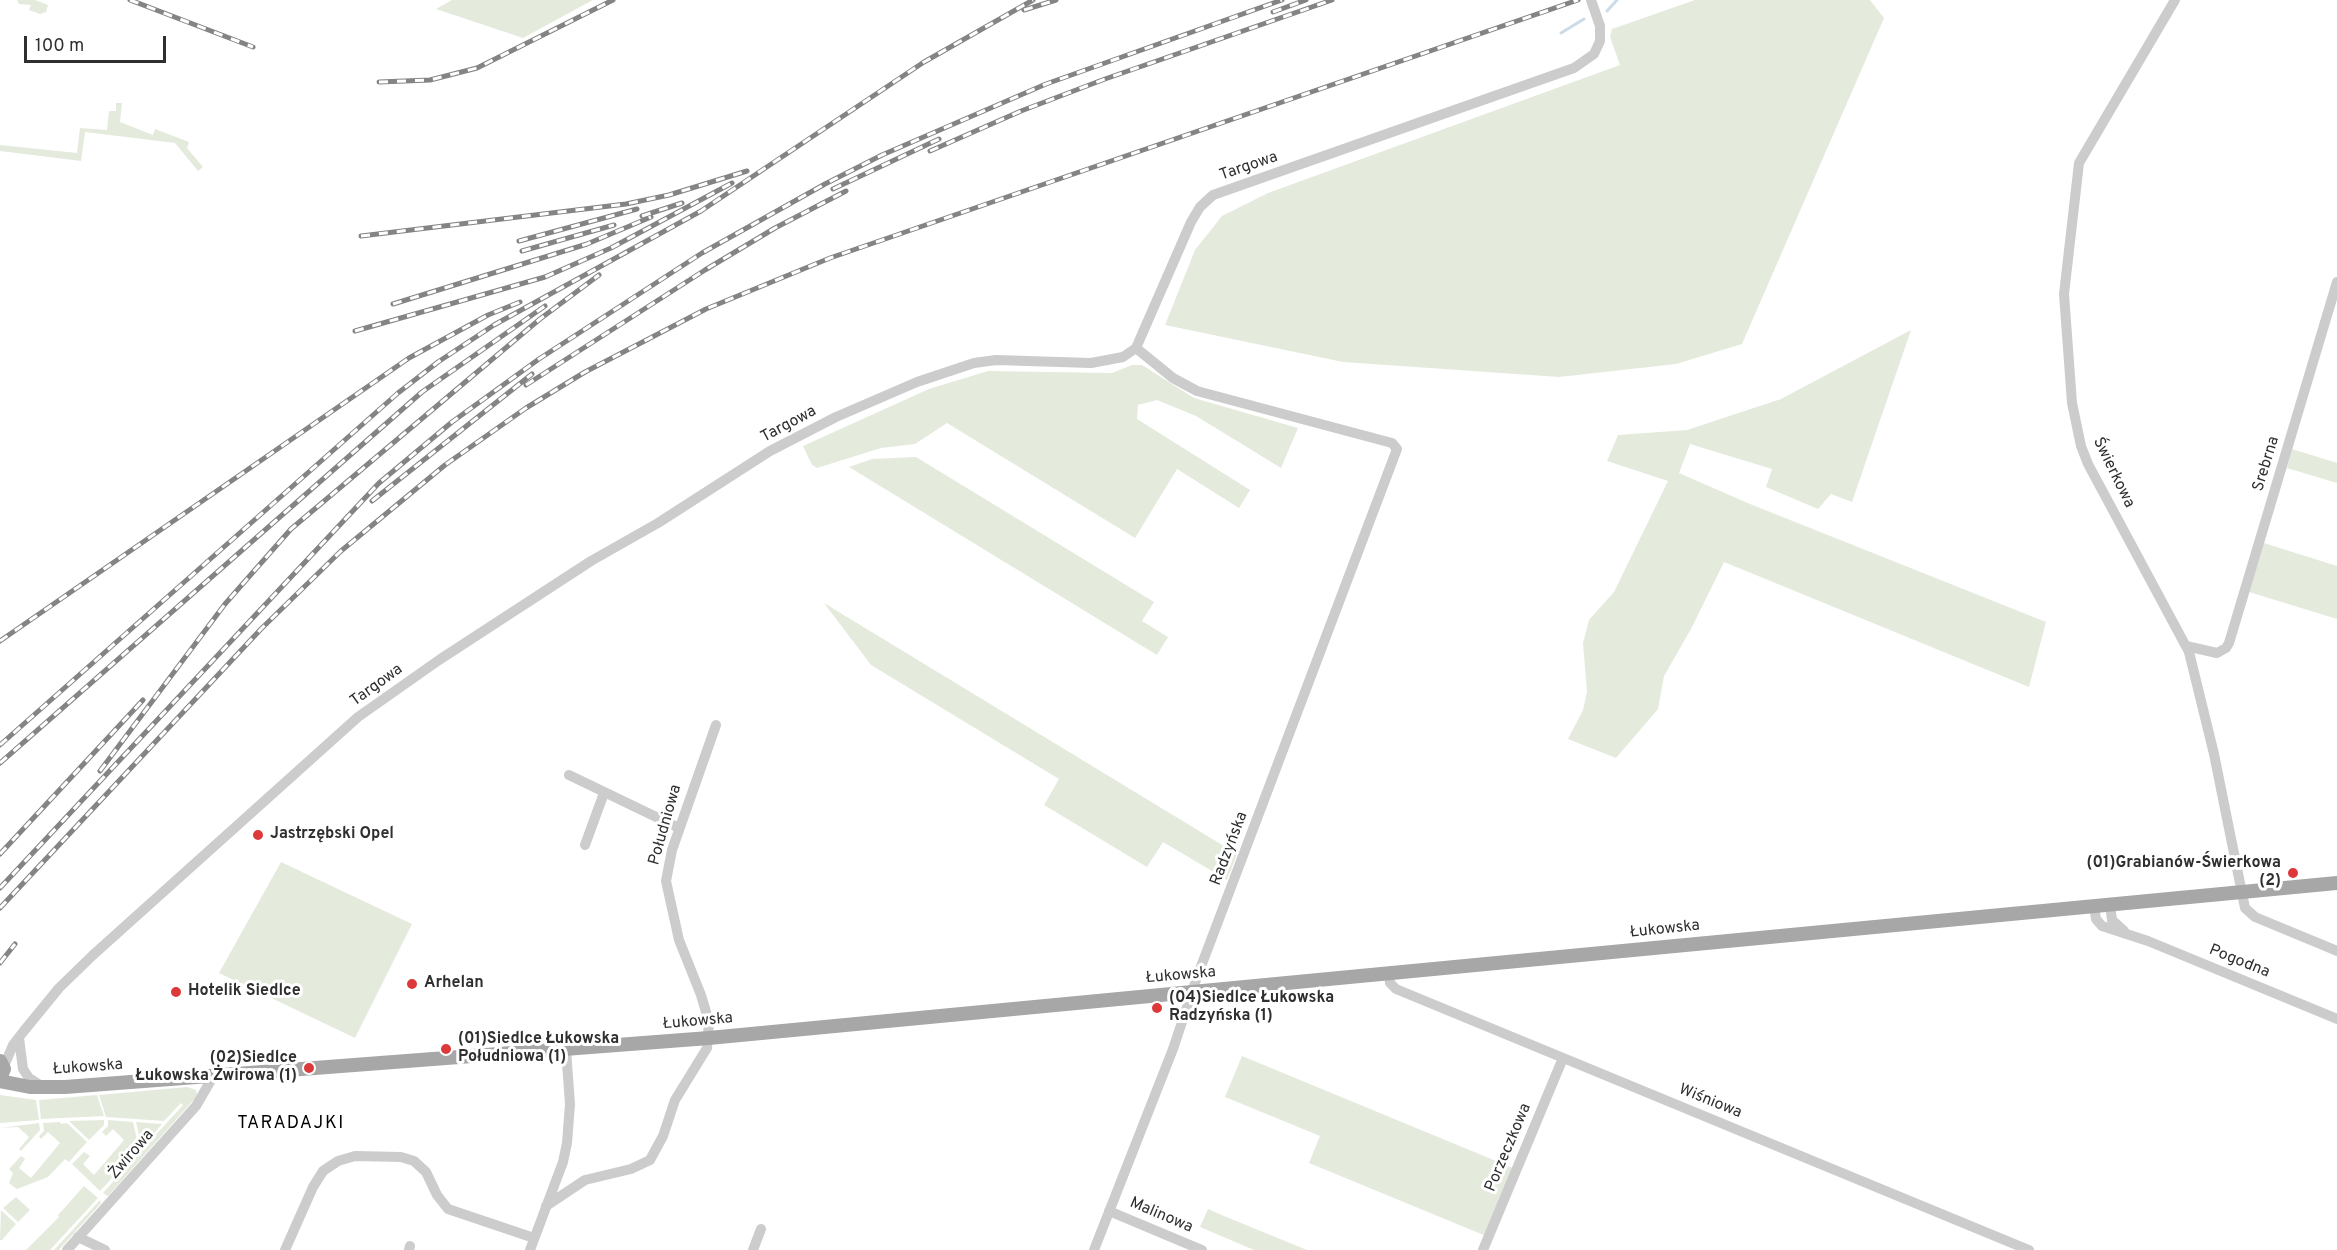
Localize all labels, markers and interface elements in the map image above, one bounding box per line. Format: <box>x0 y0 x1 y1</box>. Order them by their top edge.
scale bar <box>27 24 170 62</box>
text: 100 m <box>35 35 84 58</box>
street label: Targowa <box>1217 148 1281 186</box>
street label: Targowa <box>758 402 820 448</box>
street label: Srebrna <box>2250 434 2284 494</box>
street label: Świerkowa <box>2088 435 2138 511</box>
street label: Targowa <box>347 661 407 711</box>
street label: Południowa <box>645 783 687 867</box>
street label: Radzyńska <box>1207 809 1253 889</box>
place label: Jastrzębski Opel <box>270 825 394 845</box>
marker: Jastrzębski Opel <box>251 828 265 842</box>
place label: (01)Grabianów-Świerkowa (2) <box>2087 854 2281 892</box>
marker: (01)Grabianów-Świerkowa (2) <box>2286 866 2300 880</box>
street label: Łukowska <box>1629 917 1701 943</box>
street label: Pogodna <box>2206 941 2272 983</box>
street label: Łukowska <box>1145 963 1217 989</box>
place label: Arhelan <box>424 974 484 994</box>
marker: Arhelan <box>405 977 419 991</box>
place label: Hotelik Siedlce <box>188 982 301 1002</box>
marker: Hotelik Siedlce <box>169 985 183 999</box>
place label: (04)Siedlce Łukowska Radzyńska (1) <box>1169 989 1334 1027</box>
marker: (04)Siedlce Łukowska Radzyńska (1) <box>1150 1001 1164 1015</box>
street label: Łukowska <box>662 1009 734 1035</box>
place label: (01)Siedlce Łukowska Południowa (1) <box>458 1030 619 1068</box>
marker: (01)Siedlce Łukowska Południowa (1) <box>439 1042 453 1056</box>
place label: (02)Siedlce Łukowska Żwirowa (1) <box>136 1049 297 1087</box>
street label: Łukowska <box>52 1056 124 1080</box>
marker: (02)Siedlce Łukowska Żwirowa (1) <box>302 1061 316 1075</box>
street label: Wiśniowa <box>1676 1081 1744 1123</box>
street label: Porzeczkowa <box>1482 1101 1536 1195</box>
district label: TARADAJKI <box>237 1113 345 1135</box>
street label: Żwirowa <box>105 1126 159 1184</box>
street label: Malinowa <box>1127 1194 1195 1238</box>

